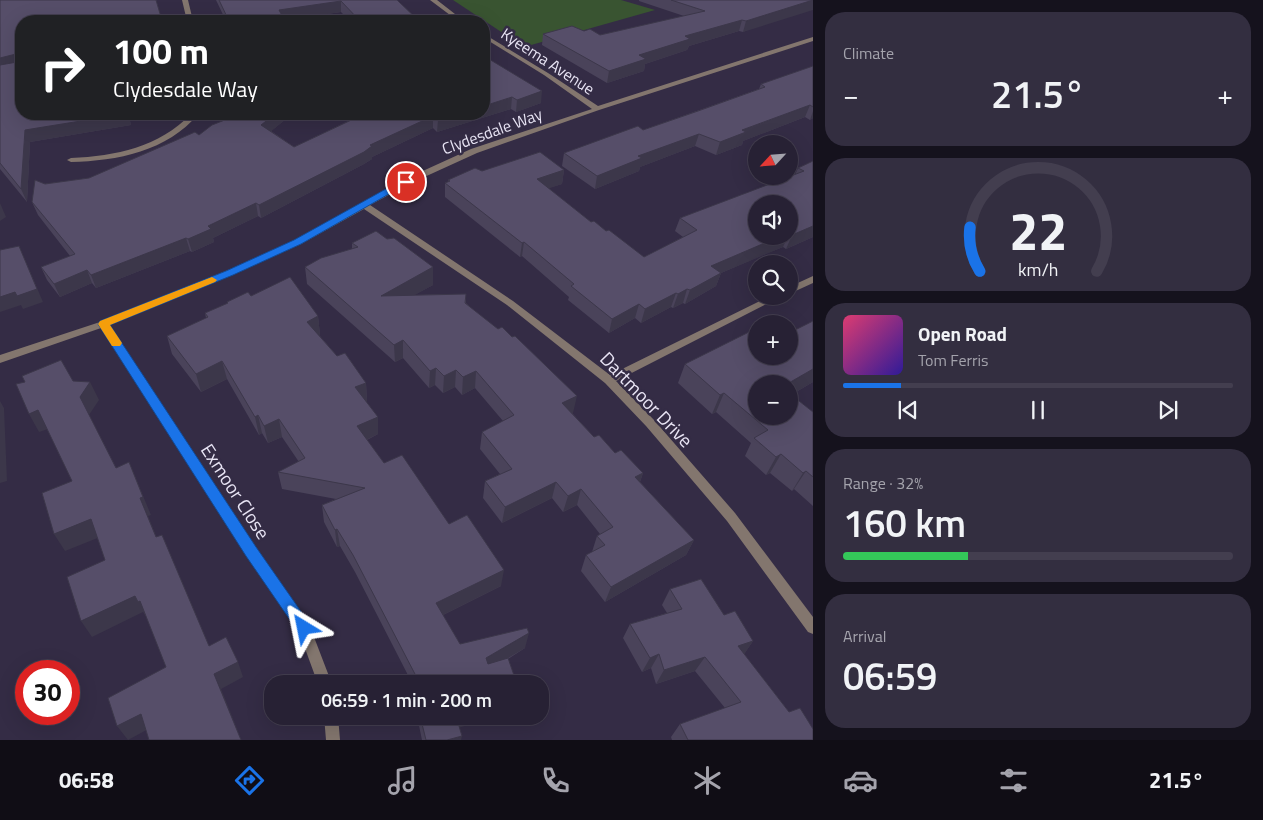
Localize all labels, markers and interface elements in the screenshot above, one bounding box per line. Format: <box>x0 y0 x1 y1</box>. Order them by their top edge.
street label: Kyeema Avenue <box>496 22 600 100</box>
text: 100 m <box>113 24 209 78</box>
icon: right <box>30 35 95 100</box>
text: Climate <box>843 41 894 65</box>
text: 21.5° <box>991 65 1085 123</box>
text: Clydesdale Way <box>113 72 258 106</box>
text: − <box>843 73 859 116</box>
text: + <box>1217 73 1233 116</box>
street label: Clydesdale Way <box>438 102 546 160</box>
north arrow <box>748 135 798 185</box>
map controls <box>748 135 798 425</box>
pin <box>385 161 427 203</box>
icon: arrive <box>392 168 420 196</box>
text: 22 <box>1009 191 1067 270</box>
button: sound <box>748 195 798 245</box>
button: search <box>748 255 798 305</box>
text: km/h <box>1018 256 1058 283</box>
button: + <box>748 315 798 365</box>
text: Open Road <box>918 319 1007 348</box>
street label: Dartmoor Drive <box>594 345 700 453</box>
text: Tom Ferris <box>918 348 989 372</box>
button: − <box>748 375 798 425</box>
icon: previous <box>894 396 922 424</box>
icon: pause <box>1024 396 1052 424</box>
icon: next <box>1154 396 1182 424</box>
street label: Exmoor Close <box>194 437 278 545</box>
text: Range · 32% <box>843 471 923 495</box>
text: 160 km <box>843 494 966 552</box>
position arrow <box>277 601 329 653</box>
text: Arrival <box>843 624 886 648</box>
text: 06:59 <box>843 647 937 705</box>
speed limit sign: 30 <box>15 660 80 725</box>
text: 06:59 · 1 min · 200 m <box>321 685 492 714</box>
text: 06:58 <box>59 763 114 797</box>
icon: directions <box>232 763 267 798</box>
icon: music <box>385 763 420 798</box>
icon: phone <box>538 763 573 798</box>
icon: climate <box>690 763 725 798</box>
icon: car <box>843 763 878 798</box>
icon: filters <box>996 763 1031 798</box>
text: 21.5° <box>1149 763 1204 797</box>

